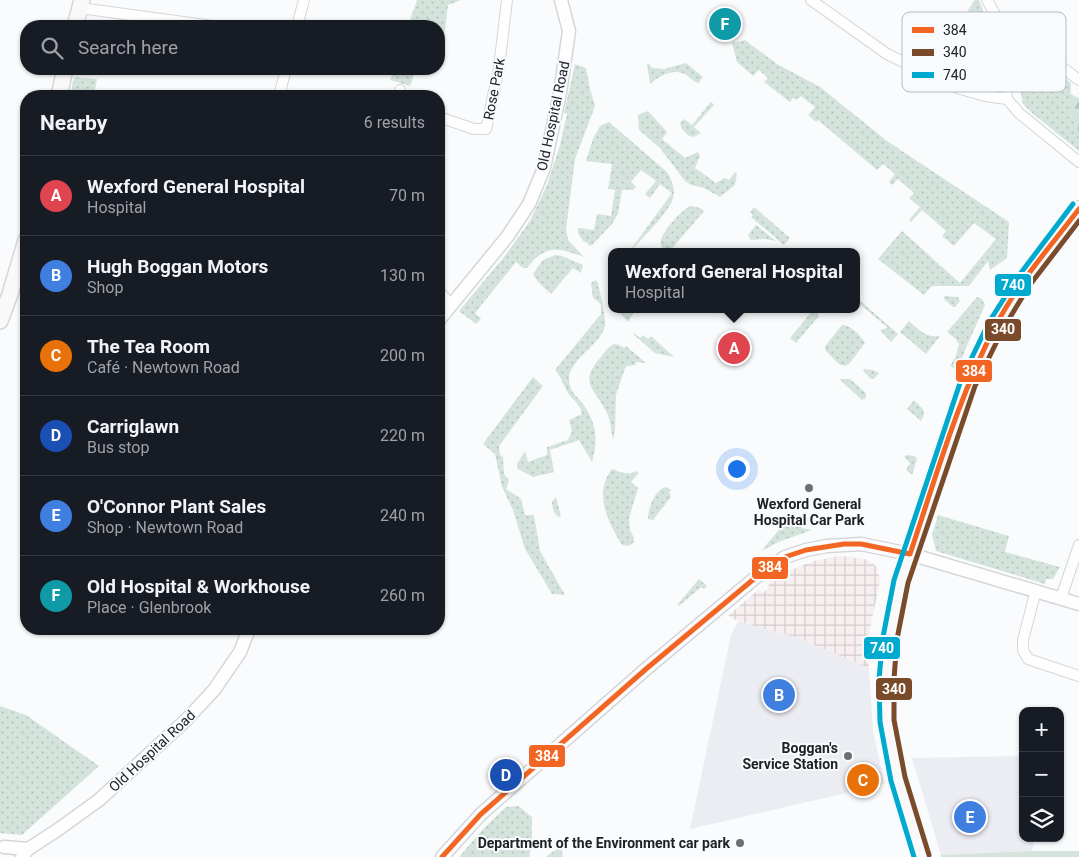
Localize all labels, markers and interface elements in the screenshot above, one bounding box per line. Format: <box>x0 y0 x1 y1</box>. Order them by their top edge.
pin: F <box>709 5 741 43</box>
legend <box>902 12 1066 92</box>
search box <box>20 20 445 75</box>
text: 384 <box>943 22 967 38</box>
icon: search <box>38 34 66 62</box>
text: Search here <box>78 36 178 59</box>
text: 340 <box>943 44 967 60</box>
street label: Rose Park <box>480 56 508 121</box>
street label: Old Hospital Road <box>534 60 572 172</box>
text: 740 <box>943 67 967 83</box>
text: Nearby <box>40 111 107 135</box>
text: 6 results <box>364 113 425 132</box>
text: Wexford General Hospital <box>87 175 305 198</box>
text: A <box>51 186 61 205</box>
text: 70 m <box>389 186 425 205</box>
text: Hospital <box>87 198 147 217</box>
popup <box>608 248 860 313</box>
text: Hugh Boggan Motors <box>87 255 268 278</box>
text: Wexford General Hospital <box>625 260 843 283</box>
text: B <box>51 266 61 285</box>
text: 130 m <box>380 266 425 285</box>
line badge: 740 <box>994 273 1032 297</box>
text: 740 <box>1001 277 1025 293</box>
text: Shop <box>87 278 123 297</box>
text: Hospital <box>625 283 685 302</box>
line badge: 340 <box>984 318 1022 342</box>
text: 340 <box>991 321 1015 337</box>
pin: A <box>718 329 750 367</box>
text: The Tea Room <box>87 335 210 358</box>
text: C <box>51 346 61 365</box>
text: 200 m <box>380 346 425 365</box>
text: Café · Newtown Road <box>87 358 240 377</box>
line badge: 384 <box>955 359 993 383</box>
text: 384 <box>962 363 986 379</box>
text: Carriglawn <box>87 415 179 438</box>
text: D <box>51 426 61 445</box>
text: 220 m <box>380 426 425 445</box>
text: Bus stop <box>87 438 149 457</box>
your location <box>724 456 750 482</box>
marker: Wexford General Hospital Car Park <box>803 482 815 494</box>
text: O'Connor Plant Sales <box>87 495 266 518</box>
place label: Wexford General Hospital Car Park <box>754 496 865 528</box>
text: E <box>52 506 61 525</box>
text: 240 m <box>380 506 425 525</box>
text: Shop · Newtown Road <box>87 518 243 537</box>
line badge: 384 <box>751 556 789 580</box>
text: 384 <box>758 559 782 575</box>
text: Old Hospital & Workhouse <box>87 575 310 598</box>
text: F <box>52 586 60 605</box>
text: 260 m <box>380 586 425 605</box>
text: Place · Glenbrook <box>87 598 211 617</box>
line badge: 740 <box>863 636 901 660</box>
text: 740 <box>870 640 894 656</box>
pin: B <box>763 676 795 714</box>
line badge: 340 <box>875 677 913 701</box>
text: 340 <box>882 681 906 697</box>
street label: Old Hospital Road <box>106 707 198 795</box>
map controls <box>1019 707 1064 842</box>
button: + <box>1019 707 1064 752</box>
place label: Boggan's Service Station <box>742 740 838 772</box>
line badge: 384 <box>528 744 566 768</box>
text: 384 <box>535 748 559 764</box>
marker: Boggan's Service Station <box>842 750 854 762</box>
button: − <box>1019 752 1064 797</box>
pin: D <box>490 756 522 794</box>
pin: C <box>847 761 879 799</box>
button: layers <box>1019 797 1064 842</box>
pin: E <box>954 798 986 836</box>
place label: Department of the Environment car park <box>478 835 731 851</box>
marker: Department of the Environment car park <box>734 837 746 849</box>

